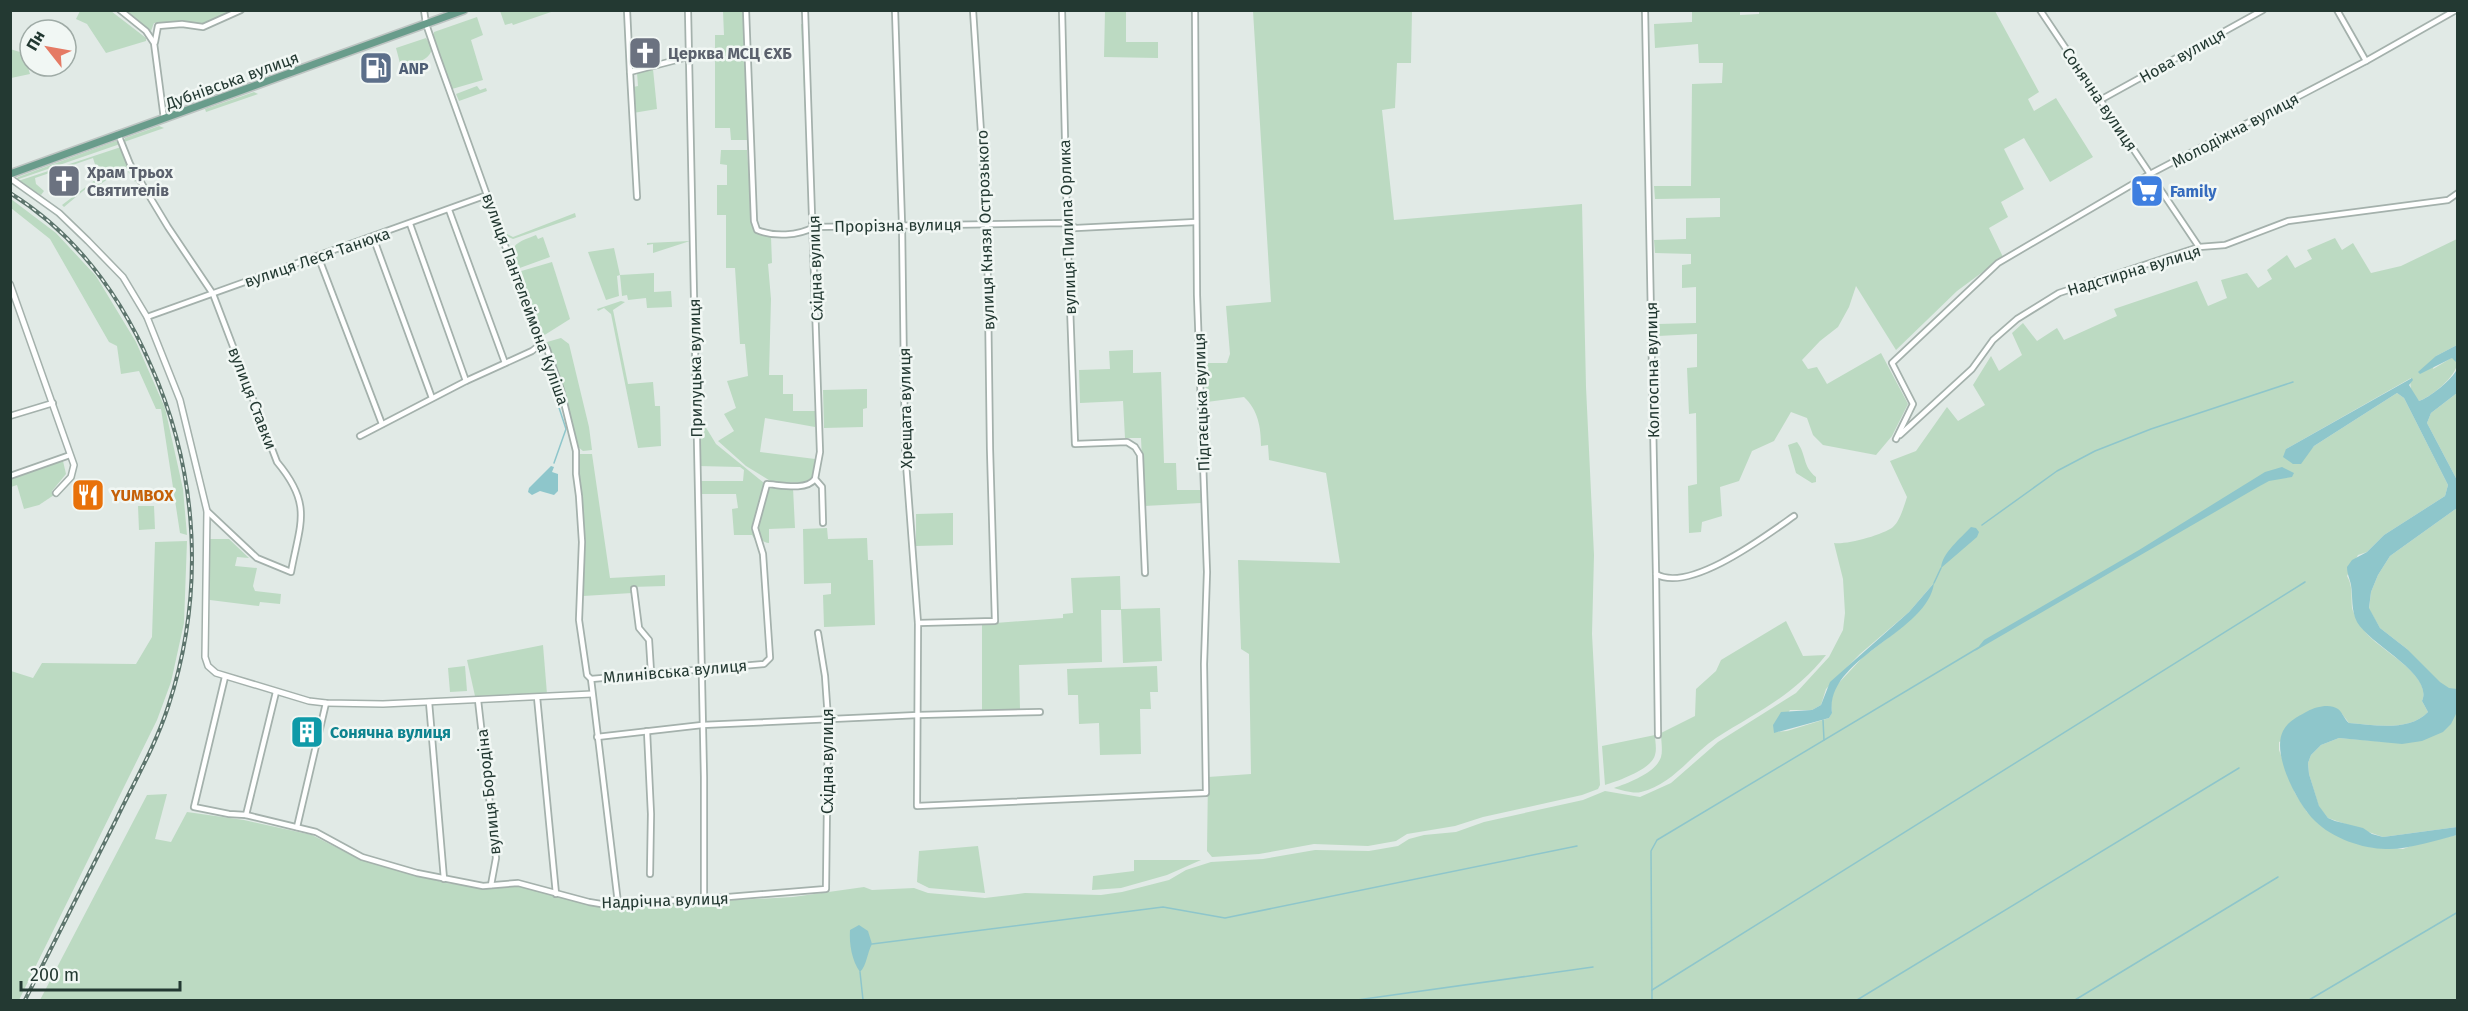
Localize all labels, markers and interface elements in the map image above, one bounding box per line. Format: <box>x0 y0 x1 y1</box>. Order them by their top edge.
north arrow <box>18 18 78 78</box>
street label: Нова вулиця <box>2136 24 2229 87</box>
text: Пн <box>22 27 49 54</box>
church icon: Церква МСЦ ЄХБ <box>627 35 663 71</box>
place label: Церква МСЦ ЄХБ <box>668 44 792 63</box>
street label: Сонячна вулиця <box>2058 44 2141 155</box>
street label: Дубнівська вулиця <box>162 48 301 114</box>
fuel station icon: ANP <box>358 50 394 86</box>
place label: ANP <box>398 59 429 78</box>
street label: Молодіжна вулиця <box>2169 89 2302 172</box>
street label: вулиця Князя Острозького <box>973 129 998 330</box>
street label: вулиця Пилипа Орлика <box>1055 139 1080 315</box>
church icon: Храм Трьох Святителів <box>46 163 82 199</box>
place label: Храм Трьох Святителів <box>86 163 174 200</box>
supermarket icon: Family <box>2129 173 2165 209</box>
place label: Family <box>2170 182 2217 201</box>
street label: вулиця Пантелеймона Куліша <box>478 191 573 408</box>
street label: Східна вулиця <box>804 215 827 321</box>
street label: Прорізна вулиця <box>834 215 962 236</box>
street label: вулиця Леся Танюка <box>242 224 392 291</box>
street label: Надстирна вулиця <box>2065 241 2203 300</box>
street label: Прилуцька вулиця <box>685 298 706 438</box>
street label: Колгоспна вулиця <box>1642 302 1663 438</box>
street label: Підгаєцька вулиця <box>1190 332 1213 472</box>
street label: вулиця Ставки <box>224 344 281 452</box>
street label: Хрещата вулиця <box>895 347 916 469</box>
restaurant icon: YUMBOX <box>70 477 106 513</box>
place label: YUMBOX <box>110 486 174 505</box>
street label: Млинівська вулиця <box>602 656 748 687</box>
street label: Східна вулиця <box>818 708 837 814</box>
building icon: Сонячна вулиця <box>289 714 325 750</box>
place label: Сонячна вулиця <box>330 723 451 742</box>
street label: вулиця Бородіна <box>472 728 505 856</box>
street label: Надрічна вулиця <box>601 889 729 912</box>
scale bar <box>21 954 180 992</box>
text: 200 m <box>30 964 79 986</box>

